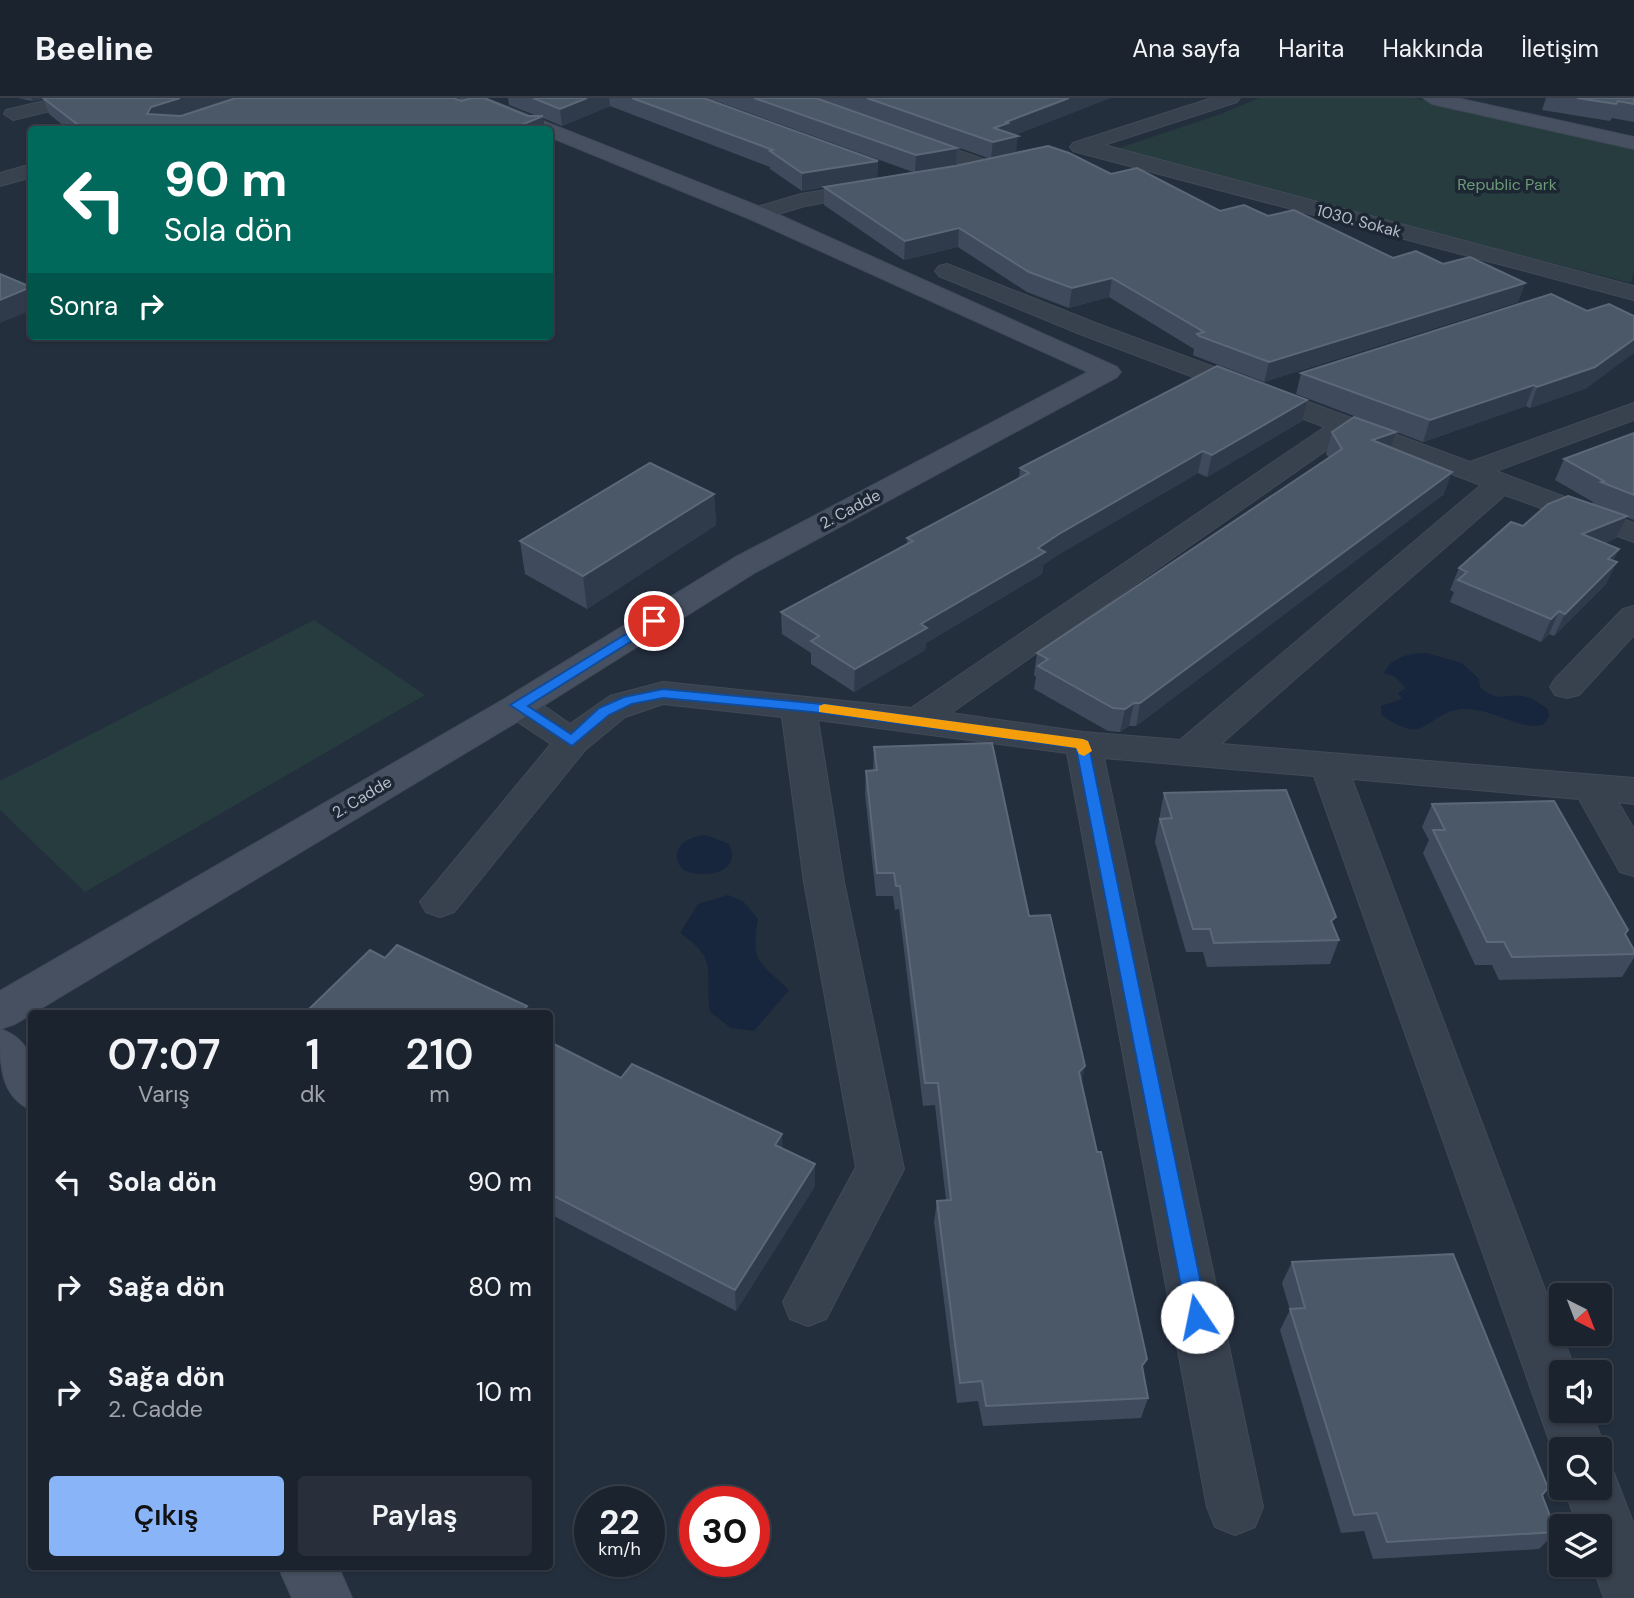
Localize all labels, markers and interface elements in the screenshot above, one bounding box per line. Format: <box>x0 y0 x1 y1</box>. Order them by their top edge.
text: Beeline <box>35 27 154 70</box>
text: Ana sayfa <box>1132 33 1240 64</box>
text: Harita <box>1278 33 1344 64</box>
text: Hakkında <box>1382 33 1483 64</box>
text: İletişim <box>1521 33 1599 64</box>
text: 90 m <box>164 147 287 211</box>
icon: left <box>49 154 140 245</box>
park label: Republic Park <box>1457 174 1557 195</box>
street label: 1030. Sokak <box>1314 200 1404 242</box>
text: Sola dön <box>164 209 292 251</box>
icon: right <box>132 287 170 325</box>
text: Sonra <box>49 289 118 323</box>
street label: 2. Cadde <box>816 484 884 534</box>
pin <box>624 591 684 651</box>
icon: arrive <box>635 602 673 640</box>
street label: 2. Cadde <box>328 771 396 823</box>
text: 07:07 <box>107 1027 220 1082</box>
text: 1 <box>306 1027 320 1082</box>
text: 210 <box>405 1027 474 1082</box>
text: Varış <box>138 1079 190 1109</box>
text: dk <box>300 1079 326 1109</box>
text: m <box>429 1079 450 1109</box>
icon: left <box>49 1163 87 1201</box>
text: Sola dön <box>108 1165 217 1199</box>
text: 90 m <box>468 1165 532 1199</box>
icon: right <box>49 1268 87 1306</box>
text: Sağa dön <box>108 1270 225 1304</box>
text: 80 m <box>468 1270 532 1304</box>
position arrow <box>1160 1280 1234 1354</box>
north arrow <box>1549 1283 1612 1346</box>
map controls <box>1549 1283 1612 1577</box>
text: Sağa dön <box>108 1360 225 1394</box>
button: sound <box>1549 1360 1612 1423</box>
icon: right <box>49 1373 87 1411</box>
text: 10 m <box>476 1375 532 1409</box>
text: 2. Cadde <box>108 1394 203 1424</box>
button: search <box>1549 1437 1612 1500</box>
button: Çıkış <box>49 1476 284 1556</box>
button: Paylaş <box>298 1476 532 1556</box>
speed limit sign: 30 <box>679 1486 770 1577</box>
text: 22 <box>599 1499 640 1545</box>
button: layers <box>1549 1514 1612 1577</box>
text: km/h <box>598 1537 641 1561</box>

